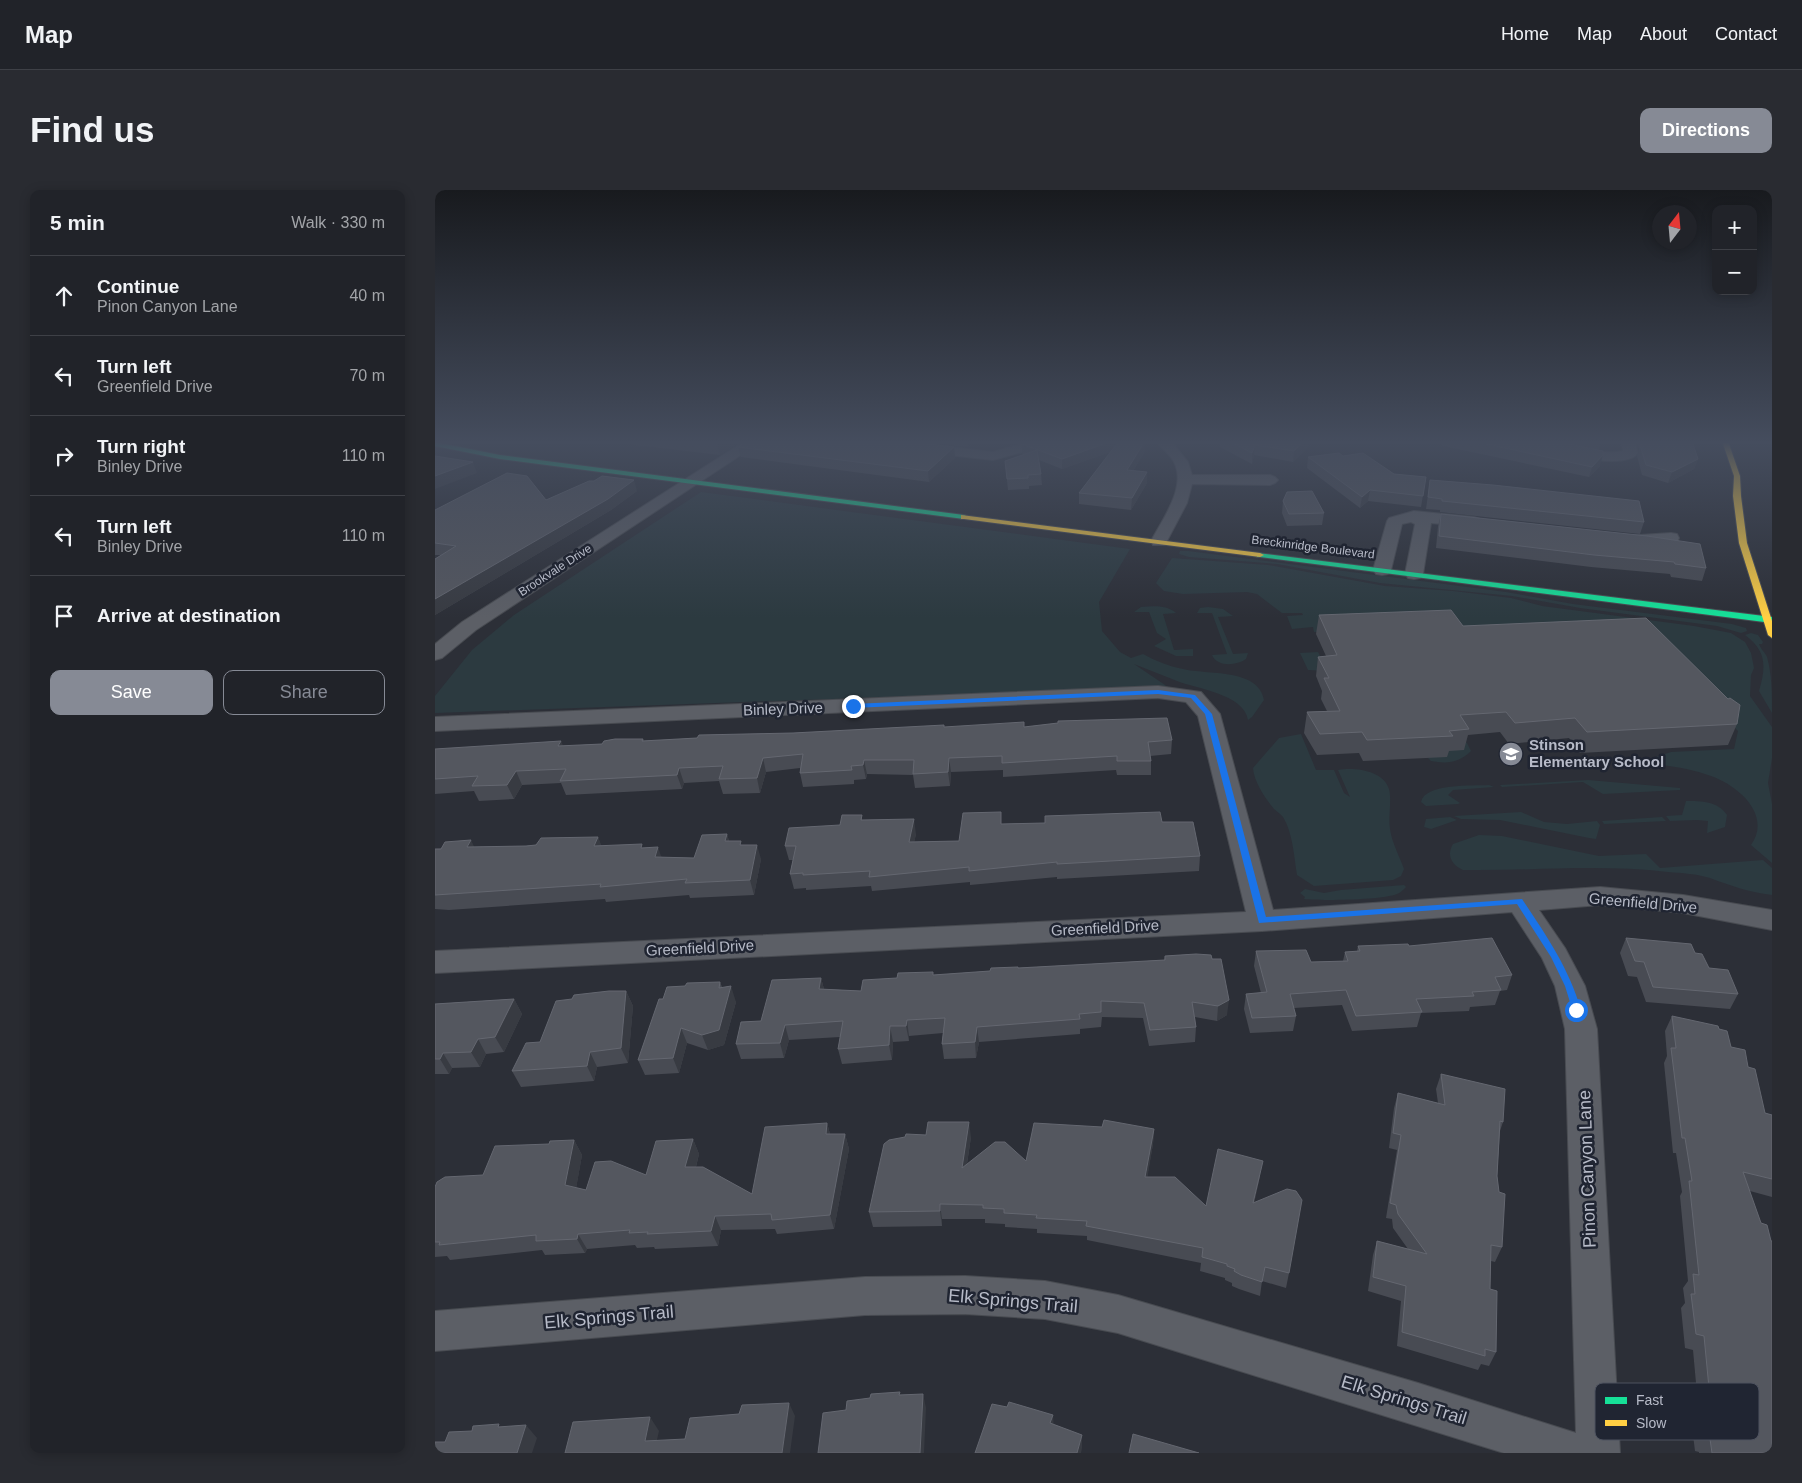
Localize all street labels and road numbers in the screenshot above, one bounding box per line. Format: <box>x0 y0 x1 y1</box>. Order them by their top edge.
street label: Breckinridge Boulevard <box>1251 532 1375 562</box>
street label: Brookvale Drive <box>516 541 595 599</box>
street label: Binley Drive <box>743 699 823 718</box>
street label: Greenfield Drive <box>1588 889 1698 916</box>
street label: Greenfield Drive <box>1050 916 1160 939</box>
street label: Greenfield Drive <box>645 936 755 959</box>
street label: Pinon Canyon Lane <box>1574 1090 1600 1248</box>
street label: Elk Springs Trail <box>947 1285 1079 1317</box>
street label: Elk Springs Trail <box>543 1301 675 1333</box>
street label: Elk Springs Trail <box>1339 1371 1469 1429</box>

